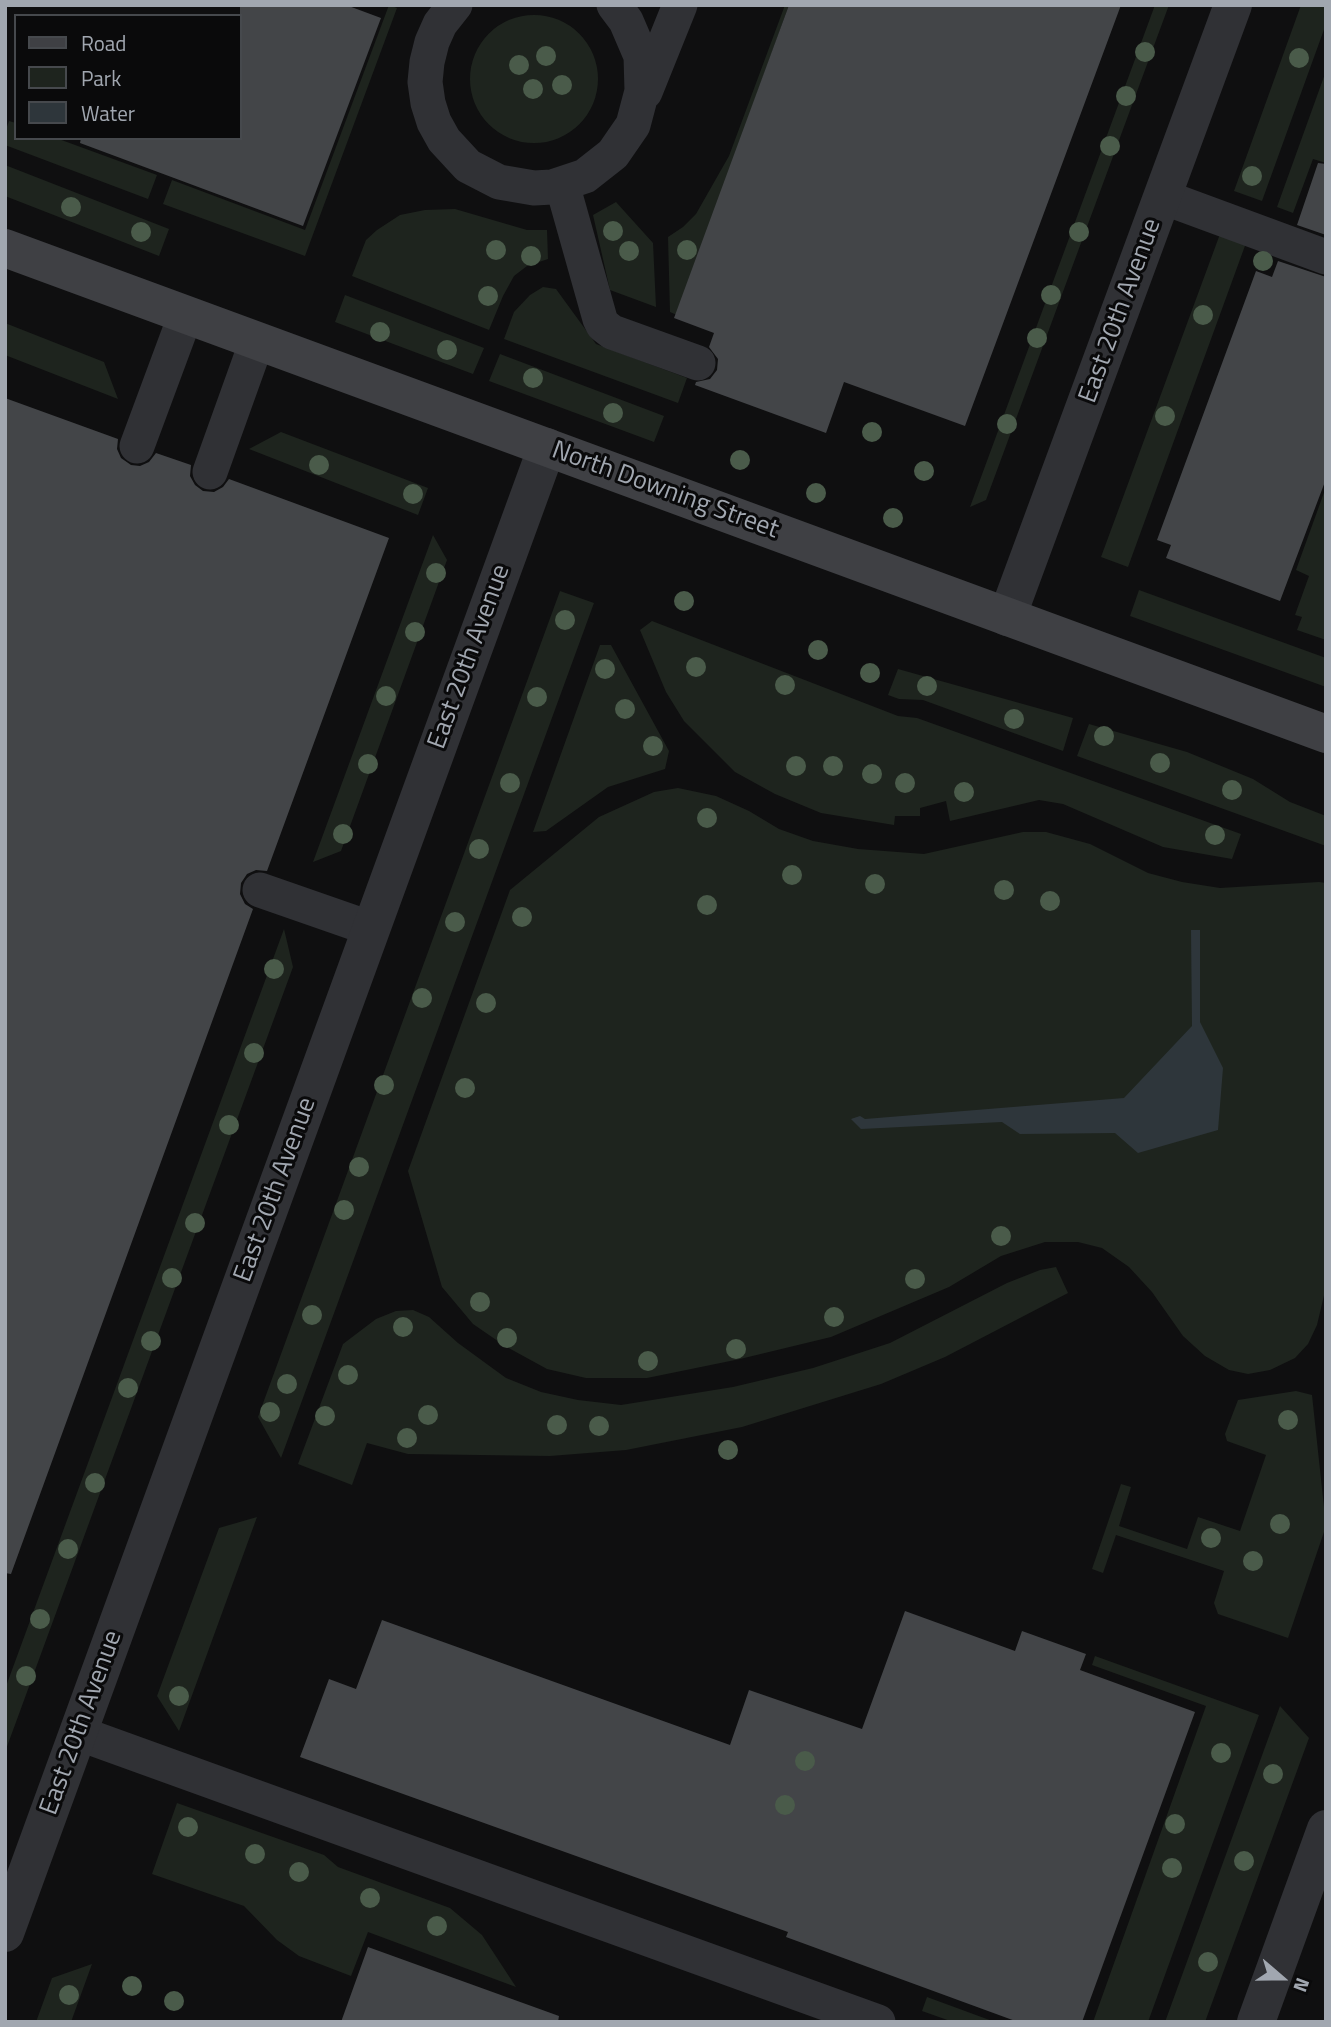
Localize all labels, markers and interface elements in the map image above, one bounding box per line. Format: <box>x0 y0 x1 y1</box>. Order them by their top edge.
legend <box>14 14 242 140</box>
text: Road <box>81 27 126 59</box>
text: Park <box>81 62 121 94</box>
text: Water <box>81 97 135 129</box>
street label: East 20th Avenue <box>1073 215 1169 407</box>
street label: North Downing Street <box>547 435 783 547</box>
street label: East 20th Avenue <box>422 561 518 753</box>
street label: East 20th Avenue <box>228 1094 324 1286</box>
street label: East 20th Avenue <box>34 1627 130 1819</box>
north arrow <box>1247 1943 1317 2013</box>
text: N <box>1286 1974 1318 1996</box>

